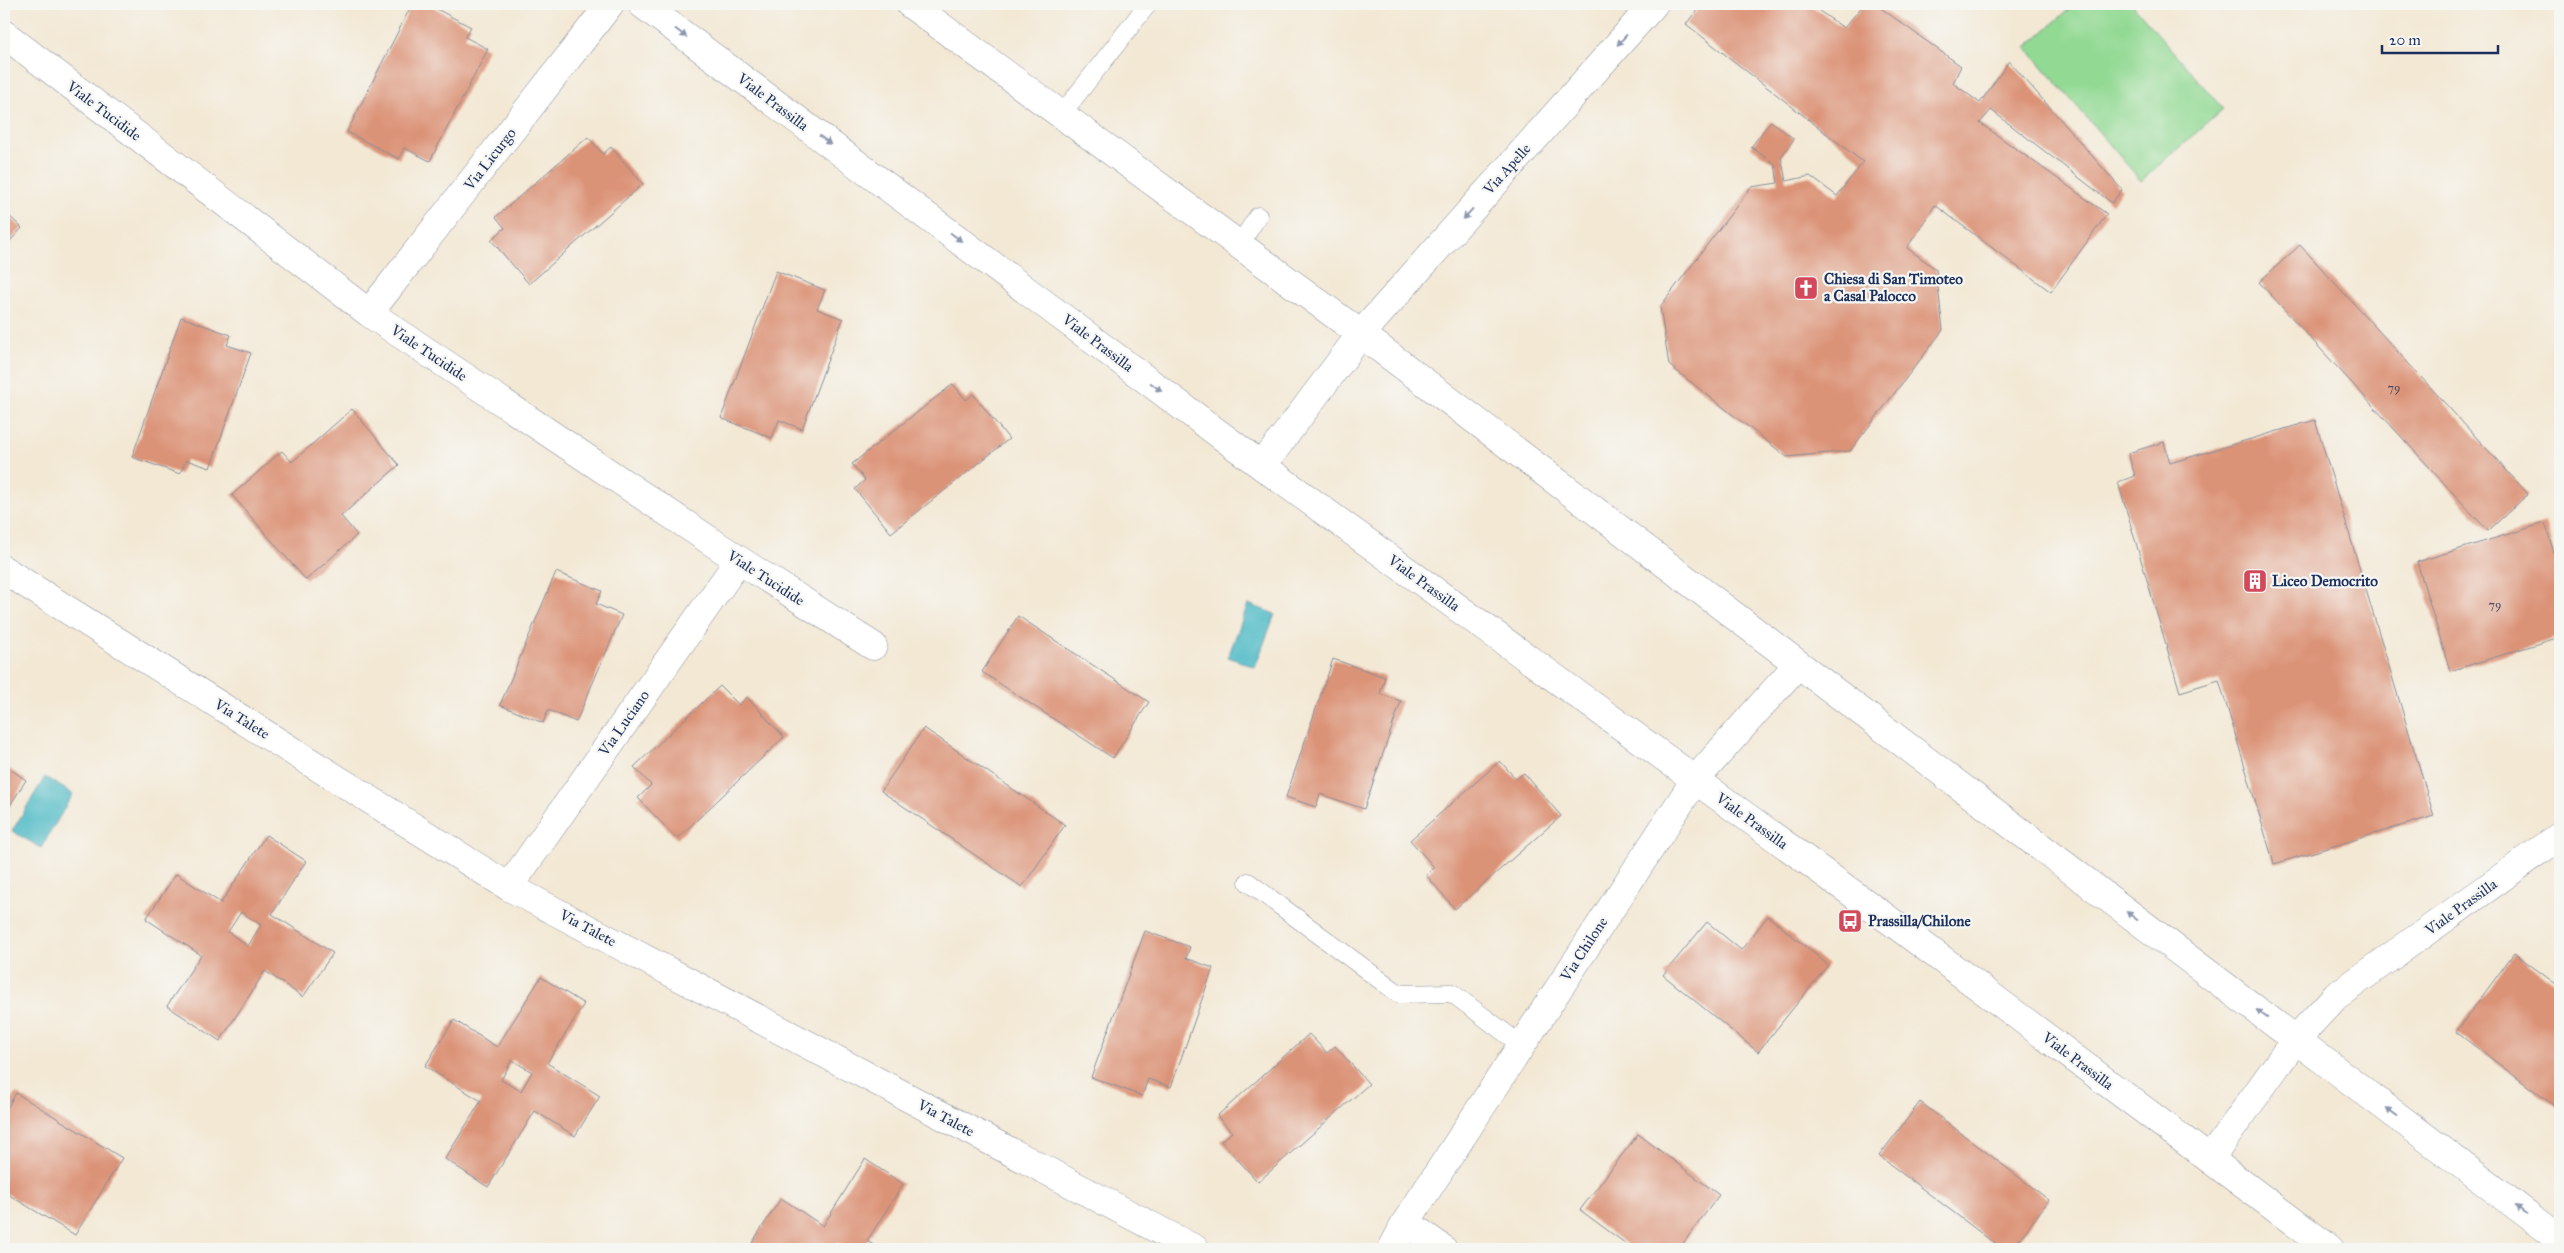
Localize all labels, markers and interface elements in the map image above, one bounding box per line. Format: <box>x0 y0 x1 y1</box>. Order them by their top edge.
scale bar <box>2382 22 2498 54</box>
one-way arrow <box>674 28 688 38</box>
text: 20 m <box>2389 31 2421 49</box>
one-way arrow <box>1616 34 1628 46</box>
street label: Viale Prassilla <box>733 69 813 135</box>
street label: Viale Tucidide <box>63 77 145 145</box>
street label: Via Licurgo <box>460 124 520 194</box>
one-way arrow <box>818 135 831 146</box>
street label: Via Apelle <box>1479 140 1535 199</box>
one-way arrow <box>1462 208 1473 221</box>
one-way arrow <box>949 232 962 243</box>
place label: Chiesa di San Timoteo a Casal Palocco <box>1824 270 1963 305</box>
church icon: Chiesa di San Timoteo a Casal Palocco <box>1793 275 1819 301</box>
street label: Viale Prassilla <box>1058 310 1138 376</box>
street label: Viale Tucidide <box>387 320 471 385</box>
one-way arrow <box>1149 381 1162 392</box>
house number: 79 <box>2388 381 2400 395</box>
street label: Viale Tucidide <box>723 546 808 610</box>
street label: Viale Prassilla <box>1384 550 1464 615</box>
building icon: Liceo Democrito <box>2242 568 2268 594</box>
place label: Liceo Democrito <box>2272 572 2378 590</box>
house number: 79 <box>2489 598 2501 612</box>
street label: Via Luciano <box>594 687 653 760</box>
street label: Via Talete <box>210 695 273 743</box>
street label: Viale Prassilla <box>1712 788 1792 853</box>
street label: Viale Prassilla <box>2421 875 2501 940</box>
street label: Via Talete <box>556 905 619 950</box>
bus stop icon: Prassilla/Chilone <box>1837 908 1863 934</box>
one-way arrow <box>2126 911 2139 922</box>
place label: Prassilla/Chilone <box>1868 912 1971 930</box>
street label: Via Chilone <box>1556 914 1611 985</box>
one-way arrow <box>2256 1009 2269 1020</box>
street label: Viale Prassilla <box>2038 1028 2118 1094</box>
street label: Via Talete <box>914 1095 977 1140</box>
one-way arrow <box>2386 1107 2399 1118</box>
one-way arrow <box>2514 1205 2528 1215</box>

